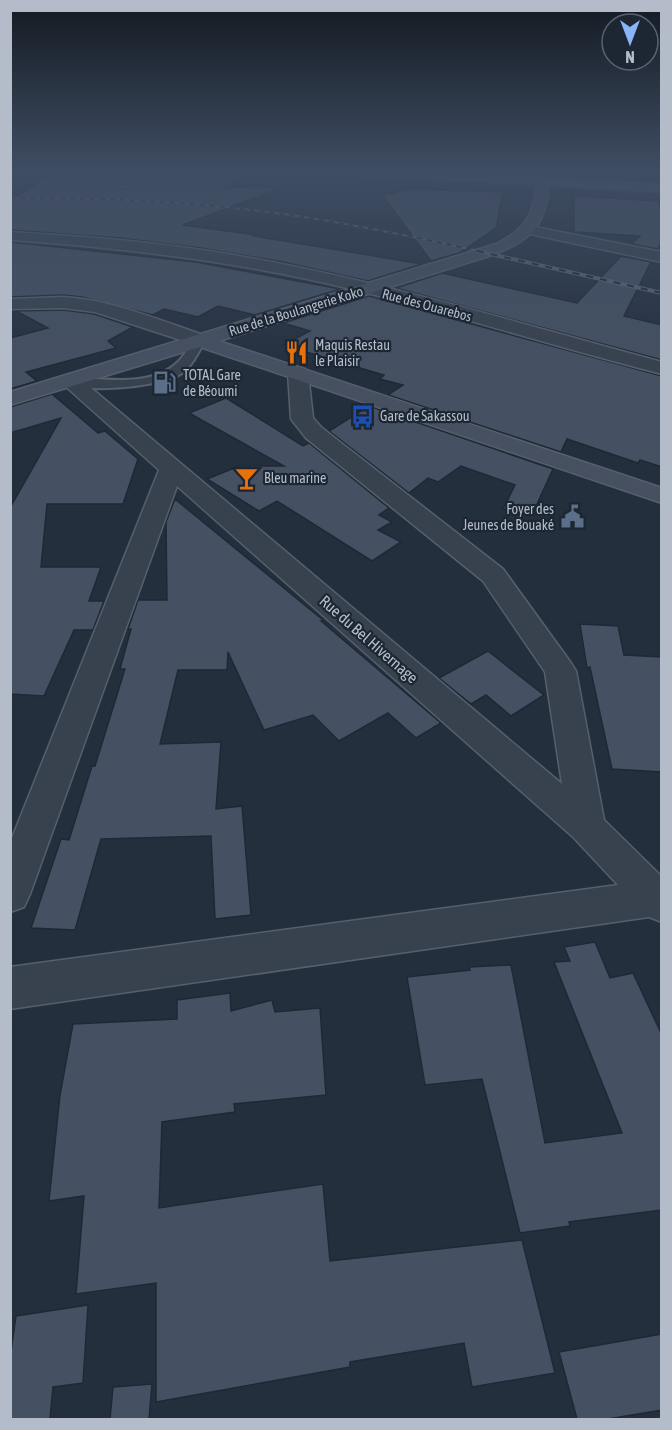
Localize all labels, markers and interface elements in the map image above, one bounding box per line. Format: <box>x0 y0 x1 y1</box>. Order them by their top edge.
north arrow <box>600 12 660 72</box>
text: N <box>625 48 635 66</box>
street label: Rue de la Boulangerie Koko <box>227 283 365 339</box>
street label: Rue des Ouarebos <box>381 285 474 325</box>
place label: Maquis Restau le Plaisir <box>315 337 390 369</box>
restaurant icon: Maquis Restau le Plaisir <box>284 340 310 366</box>
place label: TOTAL Gare de Béoumi <box>183 367 241 399</box>
fuel station icon: TOTAL Gare de Béoumi <box>152 370 178 396</box>
bus stop icon: Gare de Sakassou <box>349 403 375 429</box>
place label: Gare de Sakassou <box>380 408 470 424</box>
bar icon: Bleu marine <box>233 465 259 491</box>
place label: Bleu marine <box>264 470 326 486</box>
place label: Foyer des Jeunes de Bouaké <box>463 501 554 533</box>
public building icon: Foyer des Jeunes de Bouaké <box>559 504 585 530</box>
street label: Rue du Bel Hivernage <box>316 591 422 687</box>

